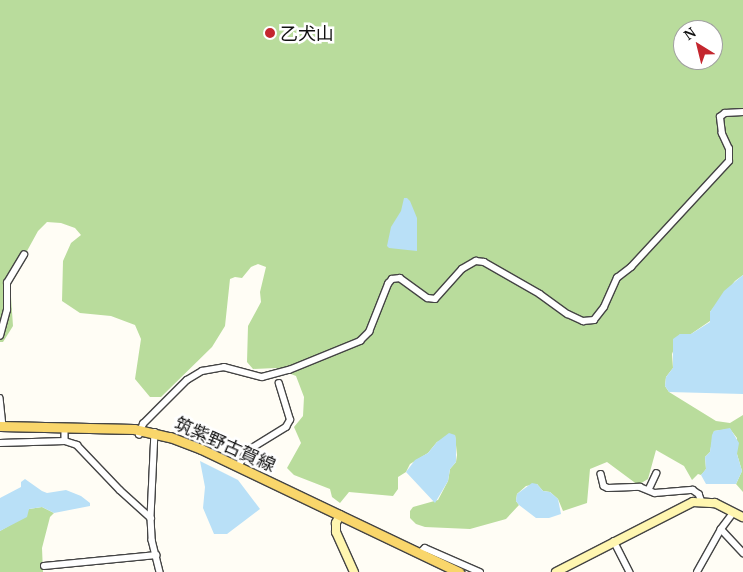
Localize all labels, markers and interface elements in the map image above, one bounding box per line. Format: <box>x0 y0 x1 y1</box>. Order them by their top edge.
north arrow <box>673 20 723 70</box>
place label: 乙犬山 <box>280 22 334 44</box>
text: N <box>680 22 699 44</box>
marker: 乙犬山 <box>264 27 276 39</box>
street label: 筑紫野古賀線 <box>171 412 279 476</box>

